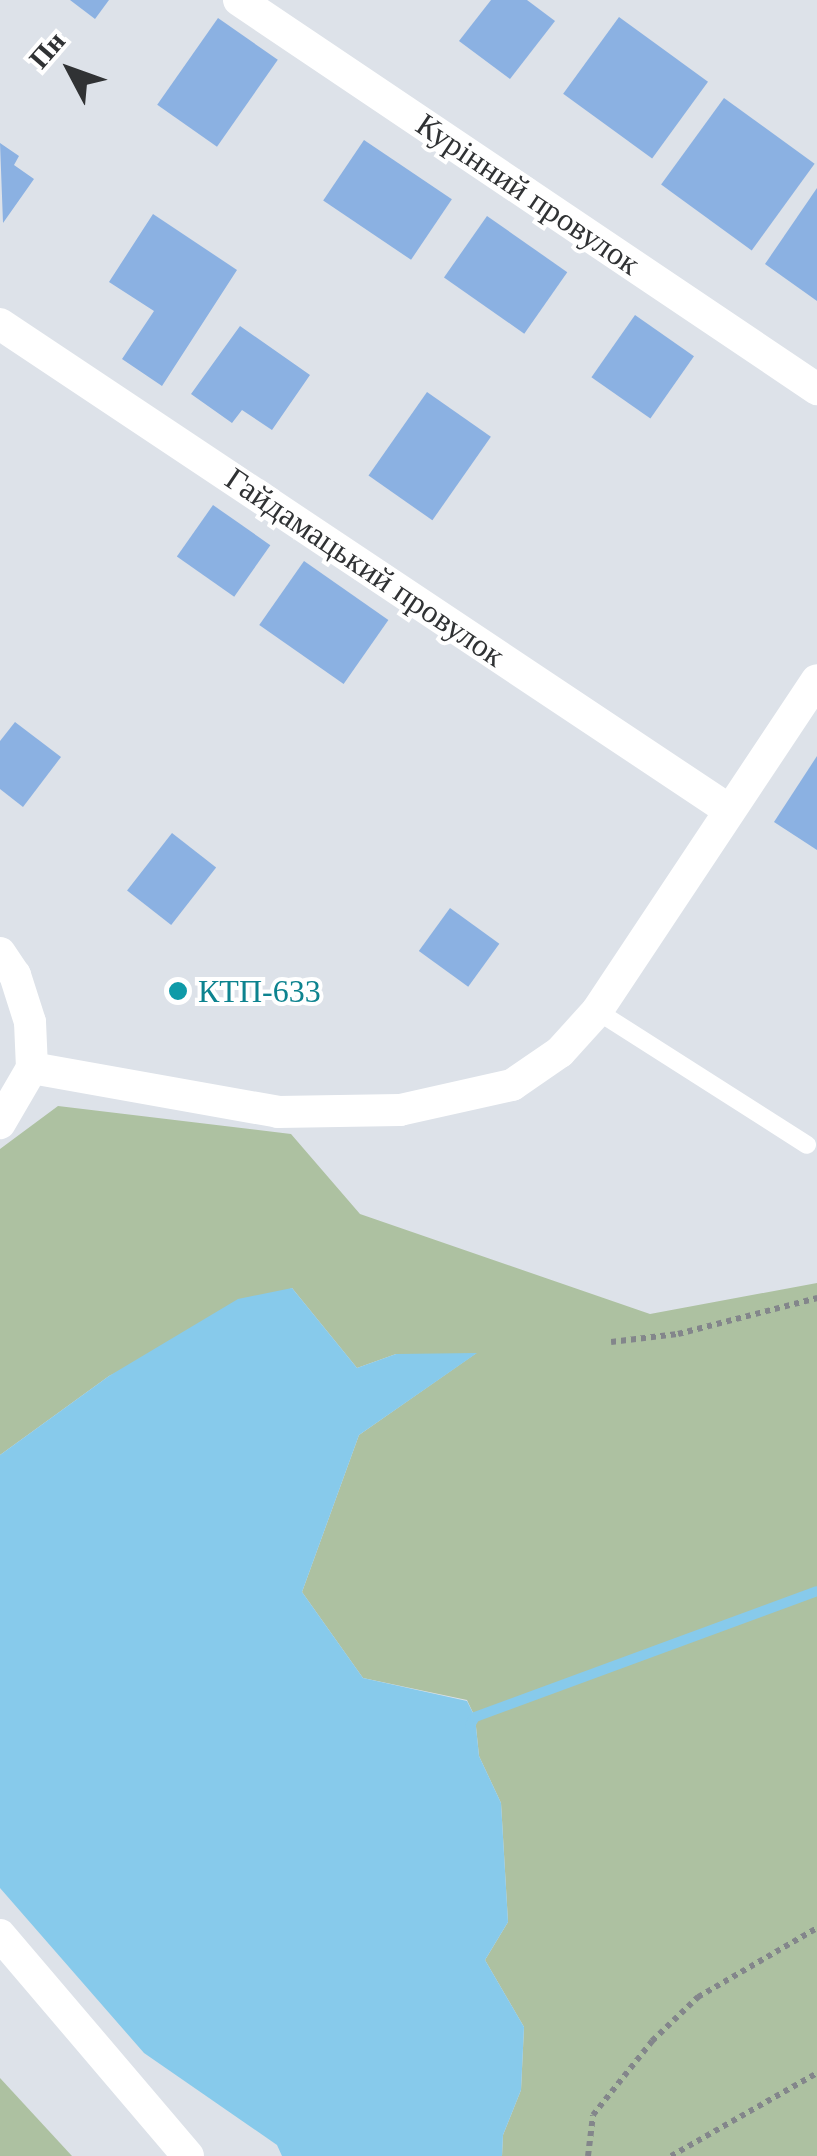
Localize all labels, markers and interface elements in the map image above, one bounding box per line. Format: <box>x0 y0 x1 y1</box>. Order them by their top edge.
north arrow <box>20 20 120 120</box>
text: Пн <box>23 26 71 74</box>
street label: Курінний провулок <box>409 105 647 283</box>
street label: Гайдамацький провулок <box>218 459 512 675</box>
place label: КТП-633 <box>198 972 321 1010</box>
marker: КТП-633 <box>167 980 189 1002</box>

